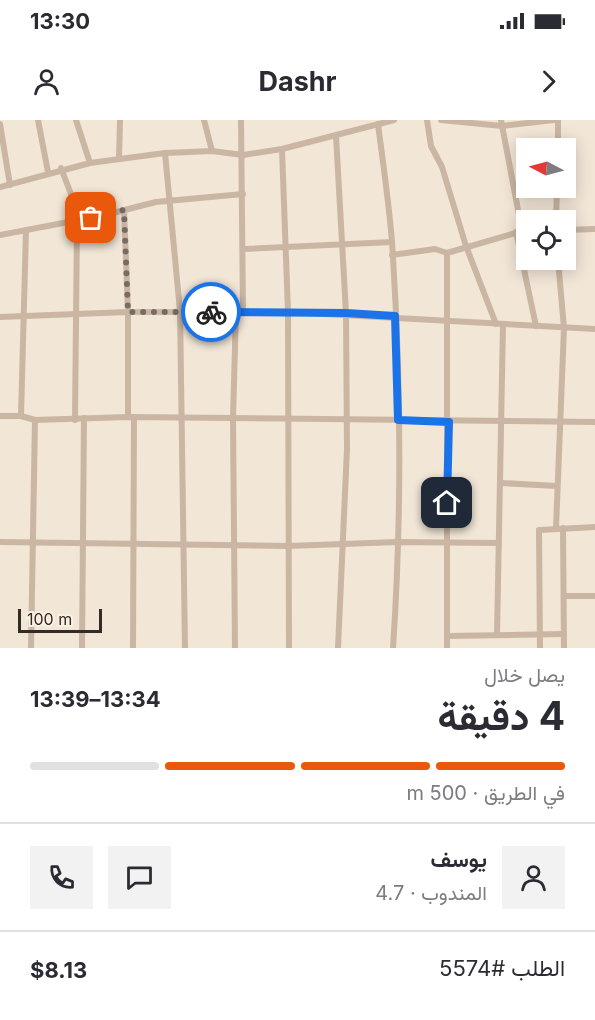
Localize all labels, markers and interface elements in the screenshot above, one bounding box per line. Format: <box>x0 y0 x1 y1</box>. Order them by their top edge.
text: 13:30 <box>30 8 90 34</box>
icon: person <box>30 65 63 98</box>
text: Dashr <box>258 65 337 98</box>
icon: forward <box>532 65 565 98</box>
north arrow <box>516 138 576 198</box>
map controls <box>516 138 576 270</box>
pin <box>65 192 116 243</box>
icon: bag <box>74 201 107 234</box>
button: locate <box>516 210 576 270</box>
courier <box>181 282 241 342</box>
icon: bike <box>195 296 228 329</box>
pin <box>421 477 472 528</box>
icon: home <box>430 486 463 519</box>
scale bar <box>18 606 102 634</box>
text: 100 m <box>27 609 72 629</box>
text: يصل خلال <box>484 663 565 687</box>
text: 13:34–13:39 <box>30 686 161 712</box>
text: 4 دقيقة <box>437 692 565 739</box>
text: في الطريق · 500 m <box>406 781 565 805</box>
button: phone <box>30 846 93 909</box>
button: chat <box>108 846 171 909</box>
text: يوسف <box>431 846 487 872</box>
button: person <box>502 846 565 909</box>
text: المندوب · 4.7 <box>375 881 487 905</box>
text: الطلب #5574 <box>439 955 565 981</box>
text: $8.13 <box>30 957 87 983</box>

